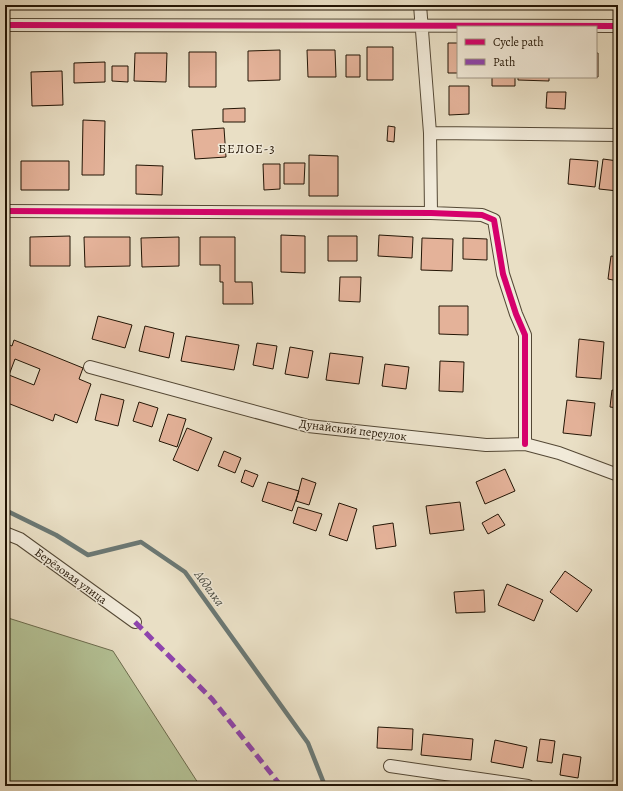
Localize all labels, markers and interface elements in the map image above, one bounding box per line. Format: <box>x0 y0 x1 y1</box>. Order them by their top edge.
legend <box>457 26 597 78</box>
text: Cycle path <box>493 34 544 50</box>
text: Path <box>493 54 516 70</box>
district label: БЕЛОЕ-3 <box>218 140 276 157</box>
street label: Дунайский переулок <box>298 415 408 445</box>
street label: Берёзовая улица <box>32 544 111 608</box>
water label: Абдалка <box>190 566 229 610</box>

